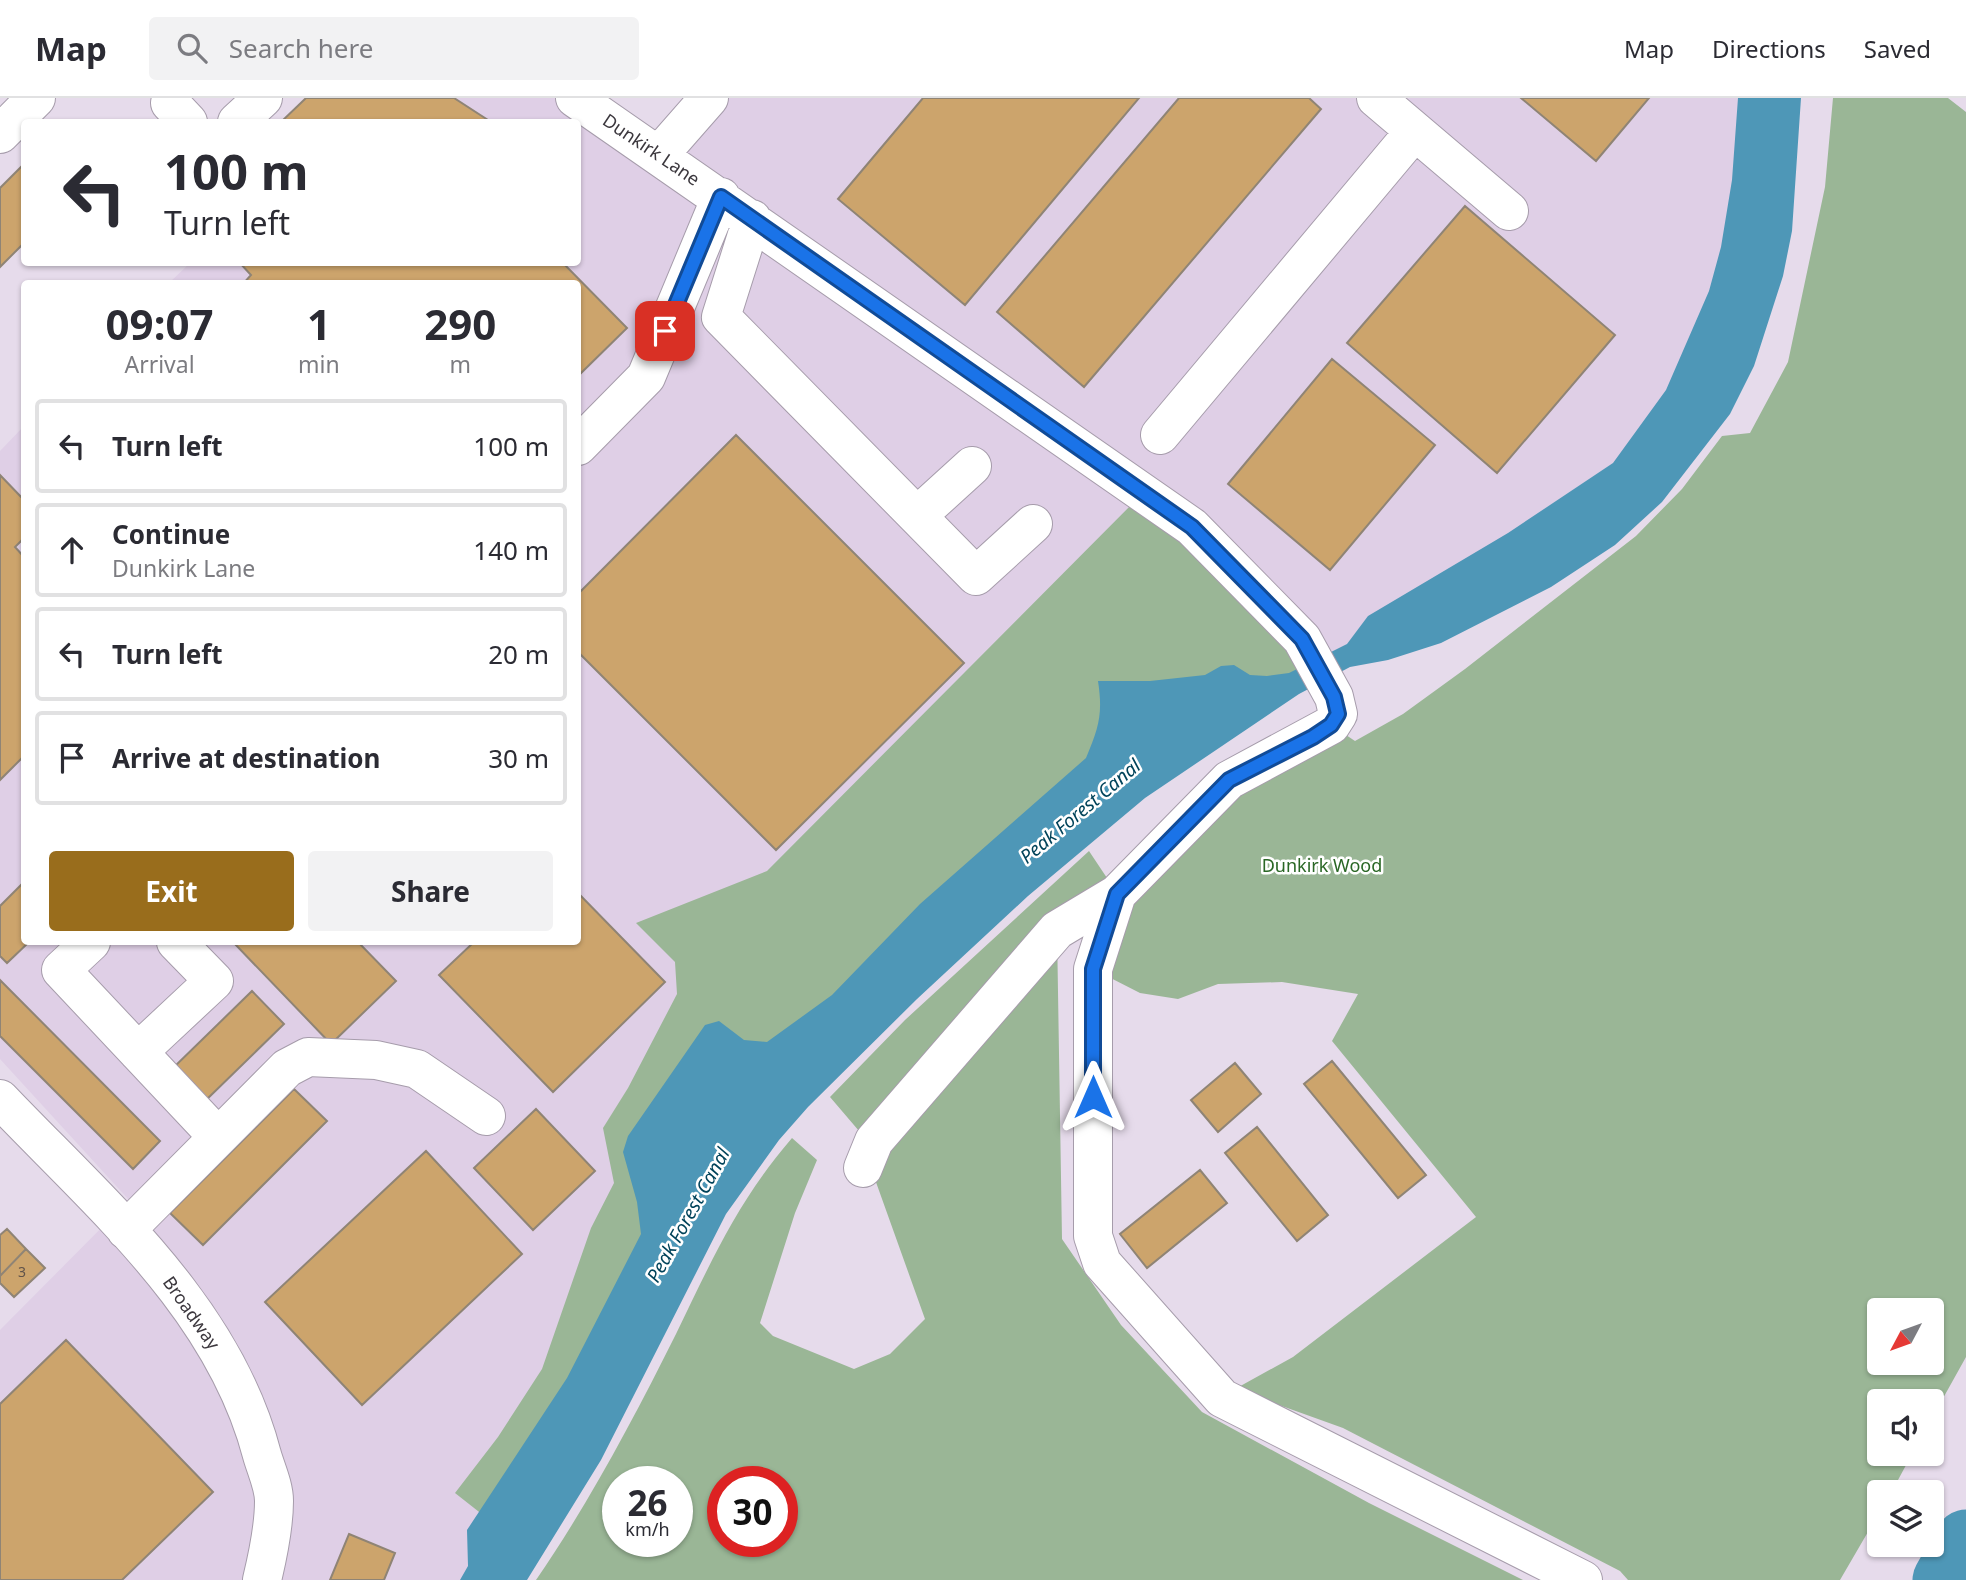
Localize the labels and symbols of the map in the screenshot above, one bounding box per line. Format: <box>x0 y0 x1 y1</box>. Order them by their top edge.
street label: Dunkirk Lane <box>598 108 705 190</box>
pin <box>635 301 695 361</box>
water label: Peak Forest Canal <box>1014 752 1147 869</box>
park label: Dunkirk Wood <box>1262 853 1382 877</box>
position arrow <box>1056 1060 1130 1134</box>
water label: Peak Forest Canal <box>640 1142 736 1287</box>
house number: 3 <box>18 1262 26 1281</box>
street label: Broadway <box>158 1271 226 1354</box>
north arrow <box>1867 1298 1944 1376</box>
speed limit sign: 30 <box>707 1466 798 1557</box>

